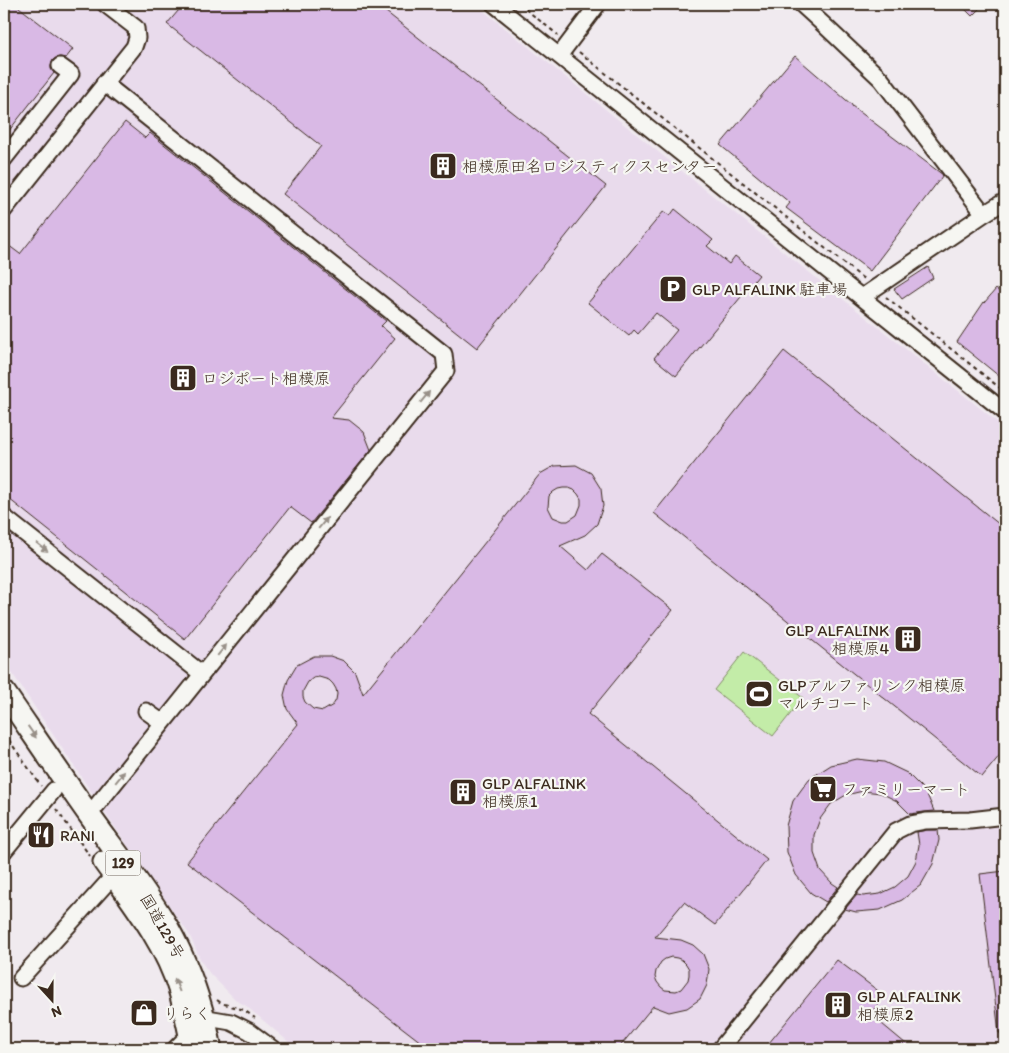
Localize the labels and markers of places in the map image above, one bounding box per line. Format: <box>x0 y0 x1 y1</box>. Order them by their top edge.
building icon: 相模原田名ロジスティクスセンター <box>428 151 458 181</box>
place label: 相模原田名ロジスティクスセンター <box>462 157 717 176</box>
parking icon: GLP ALFALINK 駐車場 <box>658 274 688 304</box>
place label: GLP ALFALINK 駐車場 <box>692 280 847 299</box>
building icon: ロジポート相模原 <box>168 363 198 393</box>
place label: ロジポート相模原 <box>202 369 330 388</box>
place label: GLP ALFALINK 相模原4 <box>785 621 889 658</box>
building icon: GLP ALFALINK 相模原4 <box>893 624 923 654</box>
place label: GLPアルファリンク相模原 マルチコート <box>778 676 966 713</box>
sports icon: GLPアルファリンク相模原 マルチコート <box>744 679 774 709</box>
place label: GLP ALFALINK 相模原1 <box>482 774 586 811</box>
supermarket icon: ファミリーマート <box>808 774 838 804</box>
building icon: GLP ALFALINK 相模原1 <box>448 777 478 807</box>
place label: ファミリーマート <box>842 780 970 799</box>
restaurant icon: RANI <box>26 820 56 850</box>
place label: RANI <box>60 826 95 845</box>
place label: GLP ALFALINK 相模原2 <box>857 987 961 1024</box>
building icon: GLP ALFALINK 相模原2 <box>823 990 853 1020</box>
shop icon: りらく <box>129 998 159 1028</box>
place label: りらく <box>163 1004 211 1023</box>

